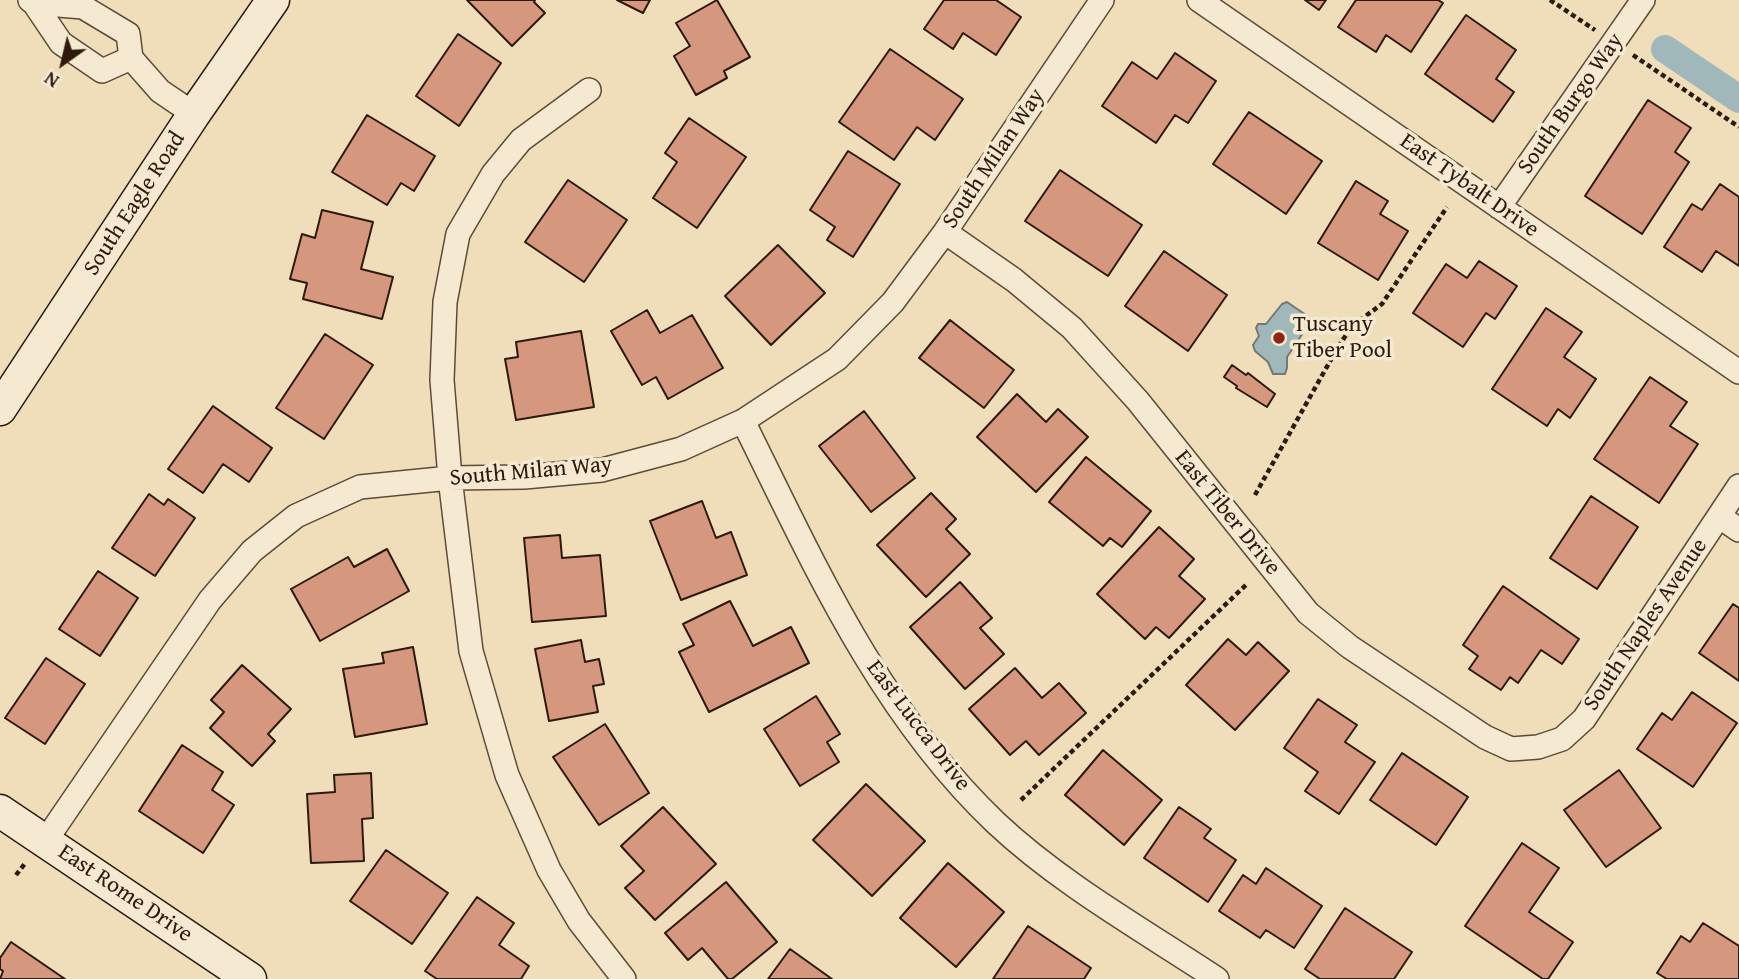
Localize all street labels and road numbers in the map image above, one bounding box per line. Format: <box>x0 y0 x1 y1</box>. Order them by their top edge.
street label: South Burgo Way <box>1512 28 1630 180</box>
street label: South Milan Way <box>937 84 1051 234</box>
street label: South Eagle Road <box>78 127 192 281</box>
street label: East Tybalt Drive <box>1394 128 1544 244</box>
street label: East Tiber Drive <box>1168 445 1286 581</box>
street label: South Milan Way <box>449 451 613 493</box>
street label: South Naples Avenue <box>1578 534 1714 716</box>
street label: East Lucca Drive <box>860 655 976 797</box>
street label: East Rome Drive <box>53 839 197 949</box>

